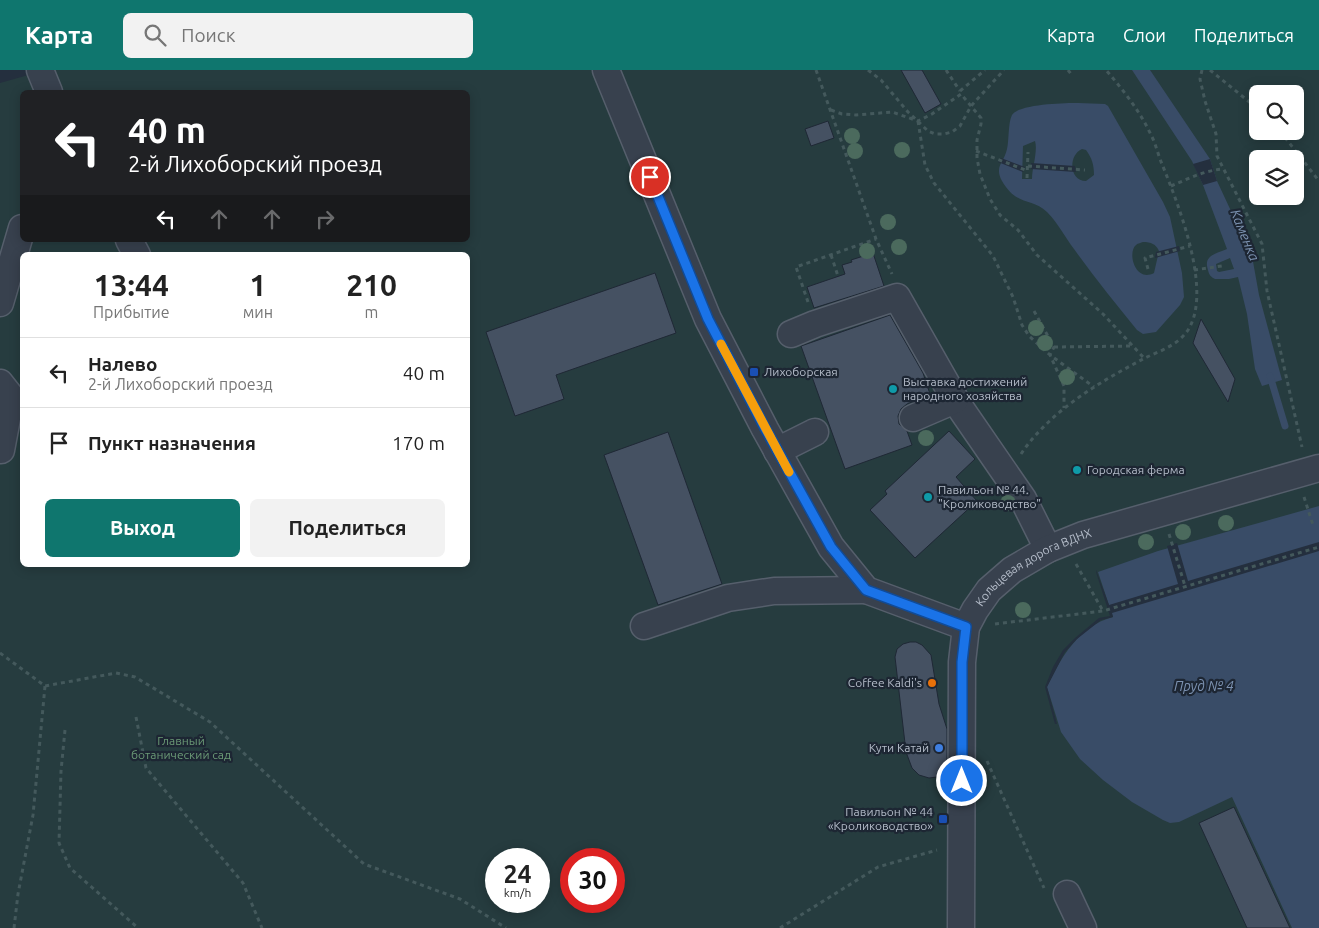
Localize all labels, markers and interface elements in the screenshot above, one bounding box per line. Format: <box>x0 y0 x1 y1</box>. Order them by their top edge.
search box <box>123 13 473 58</box>
icon: search <box>141 21 169 49</box>
text: Карта <box>25 22 93 49</box>
text: Поиск <box>181 24 235 46</box>
text: Карта <box>1047 25 1095 45</box>
text: Слои <box>1123 25 1166 45</box>
text: Поделиться <box>1194 25 1294 45</box>
map controls <box>1249 85 1304 205</box>
button: search <box>1249 85 1304 140</box>
icon: left <box>45 110 110 175</box>
text: 40 m <box>128 110 206 150</box>
button: layers <box>1249 150 1304 205</box>
text: 2-й Лихоборский проезд <box>128 151 382 176</box>
pin <box>629 156 671 198</box>
icon: arrive <box>636 163 664 191</box>
icon: left <box>152 205 180 233</box>
icon: ahead <box>205 205 233 233</box>
icon: ahead <box>258 205 286 233</box>
icon: right <box>311 205 339 233</box>
water label: Каменка <box>1227 207 1263 264</box>
text: 13:44 <box>94 268 169 302</box>
text: 1 <box>249 268 266 302</box>
text: 210 <box>346 268 397 302</box>
text: Прибытие <box>93 303 170 321</box>
text: мин <box>243 303 273 321</box>
text: m <box>365 303 378 321</box>
text: Налево <box>88 353 157 375</box>
icon: left <box>45 359 73 387</box>
text: 40 m <box>403 362 445 384</box>
place label: Лихоборская <box>764 365 838 378</box>
marker: Лихоборская <box>748 366 760 378</box>
text: 2-й Лихоборский проезд <box>88 375 273 393</box>
place label: Выставка достижений народного хозяйства <box>903 375 1027 402</box>
marker: Выставка достижений народного хозяйства <box>887 383 899 395</box>
icon: arrive <box>45 429 73 457</box>
text: Пункт назначения <box>88 432 256 454</box>
text: 170 m <box>392 432 445 454</box>
place label: Городская ферма <box>1087 463 1185 476</box>
marker: Городская ферма <box>1071 464 1083 476</box>
place label: Павильон № 44. "Кролиководство" <box>938 483 1041 510</box>
marker: Павильон № 44. "Кролиководство" <box>922 491 934 503</box>
button: Выход <box>45 499 240 557</box>
button: Поделиться <box>250 499 445 557</box>
street label: Кольцевая дорога ВДНХ <box>973 526 1094 608</box>
place label: Coffee Kaldi's <box>848 676 922 689</box>
marker: Coffee Kaldi's <box>926 677 938 689</box>
water label: Пруд № 4 <box>1174 678 1234 694</box>
park label: Главный ботанический сад <box>131 734 231 761</box>
place label: Кути Катай <box>869 741 929 754</box>
marker: Кути Катай <box>933 742 945 754</box>
position arrow <box>935 754 987 806</box>
place label: Павильон № 44 «Кролиководство» <box>828 805 933 832</box>
marker: Павильон № 44 «Кролиководство» <box>937 813 949 825</box>
speed limit sign: 30 <box>560 848 625 913</box>
text: 24 <box>503 860 532 888</box>
text: km/h <box>504 886 531 899</box>

